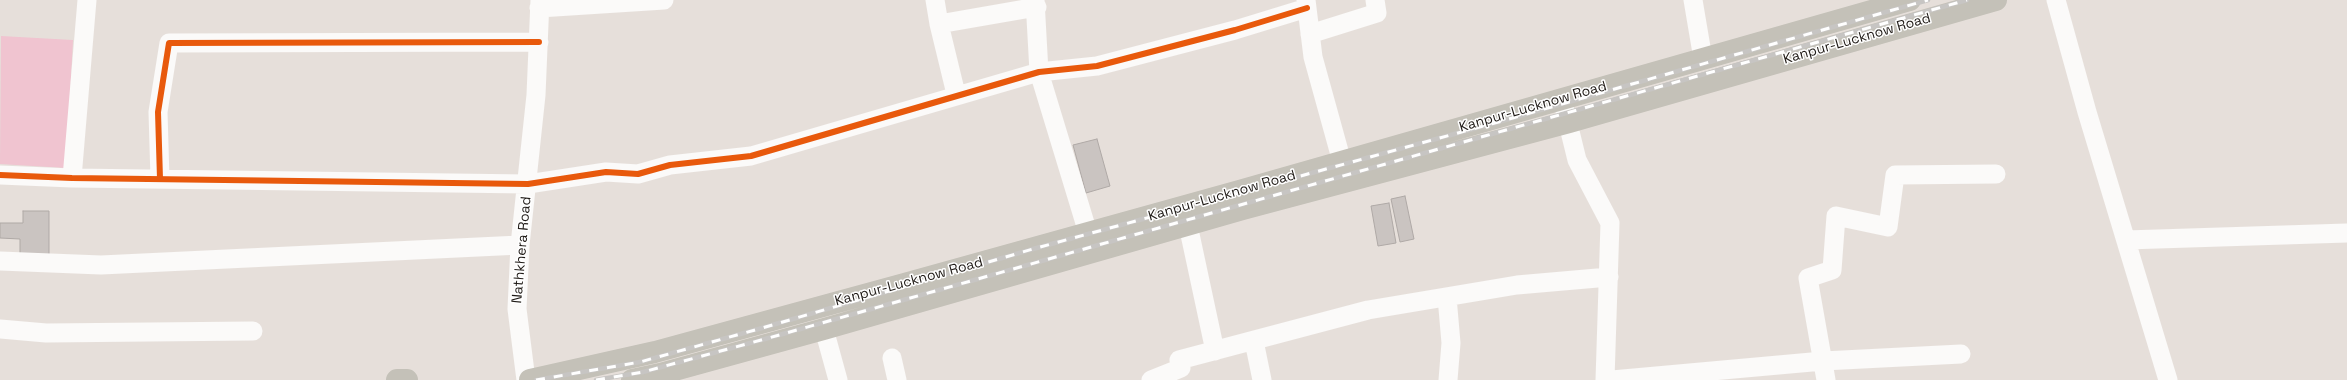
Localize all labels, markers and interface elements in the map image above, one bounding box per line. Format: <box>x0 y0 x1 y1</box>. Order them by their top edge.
street label: Kanpur-Lucknow Road <box>1781 10 1933 68</box>
street label: Kanpur-Lucknow Road <box>1457 78 1609 136</box>
street label: Kanpur-Lucknow Road <box>1146 167 1298 225</box>
street label: Nathkhera Road <box>509 196 535 304</box>
street label: Kanpur-Lucknow Road <box>833 254 985 310</box>

